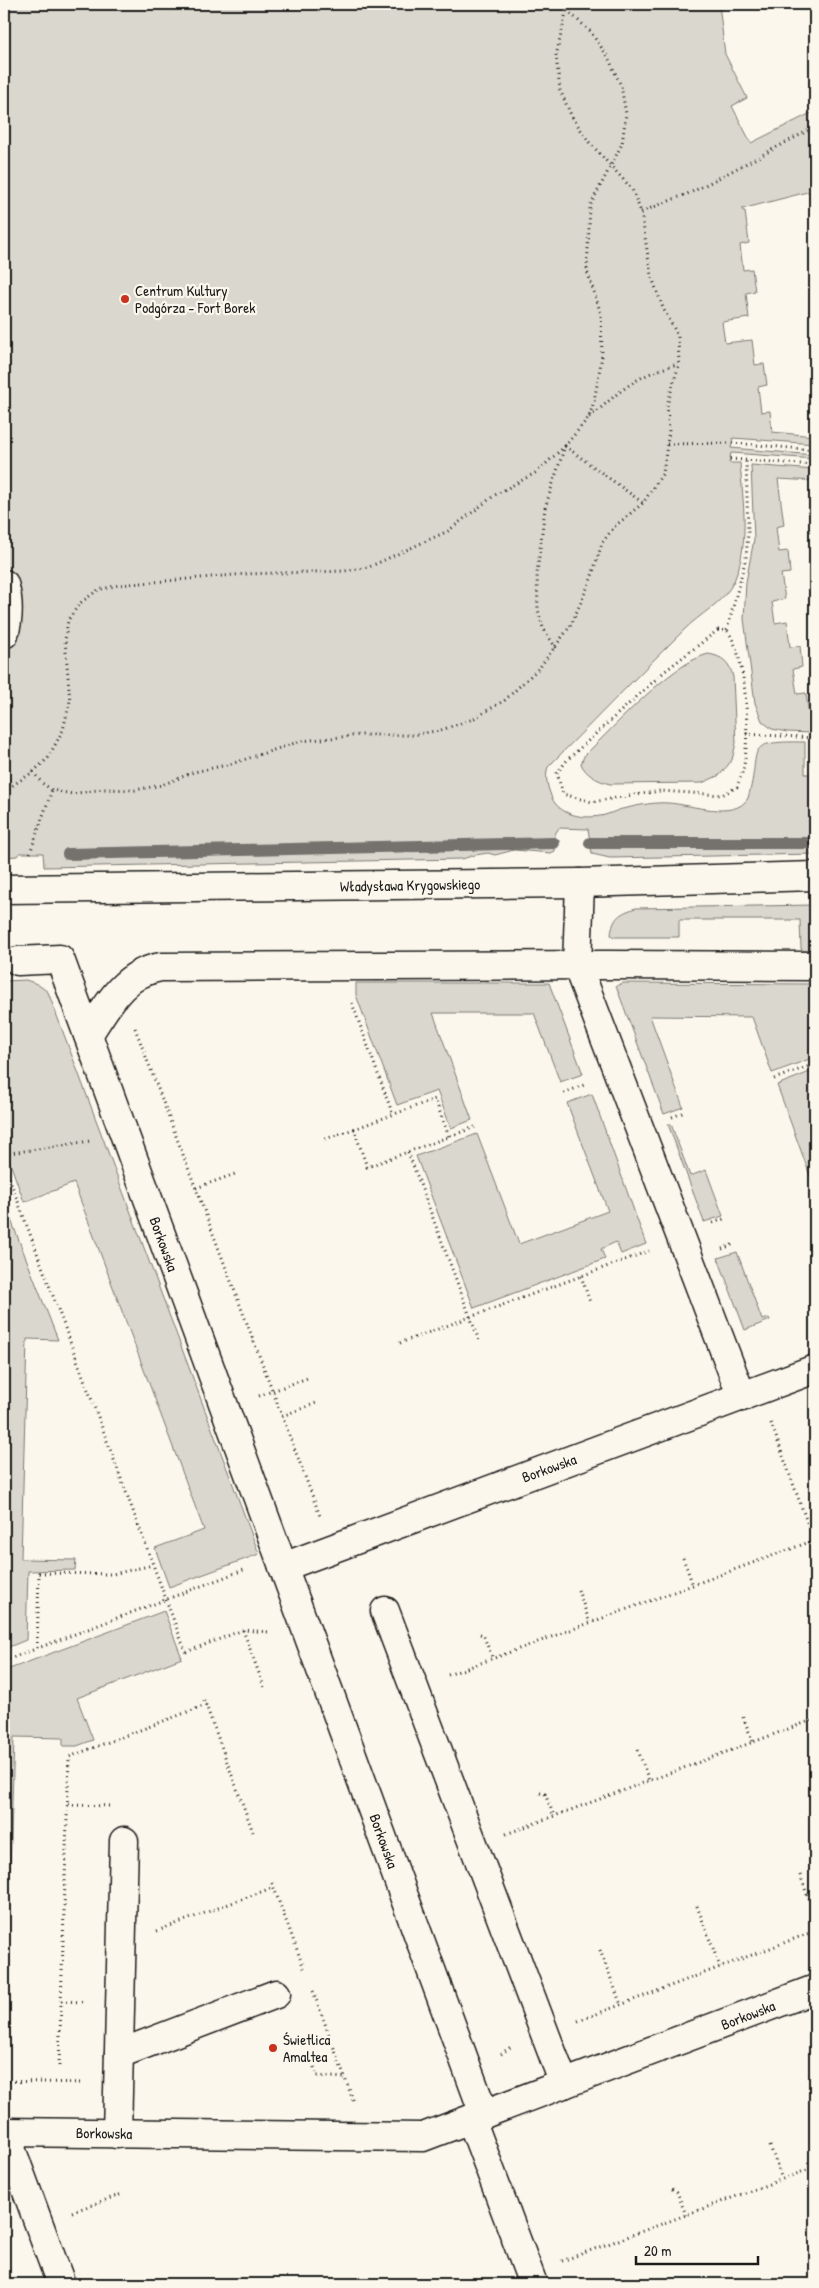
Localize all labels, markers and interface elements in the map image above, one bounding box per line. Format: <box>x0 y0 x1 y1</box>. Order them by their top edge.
place label: Centrum Kultury Podgórza - Fort Borek <box>135 280 256 318</box>
marker: Centrum Kultury Podgórza - Fort Borek <box>119 293 131 305</box>
street label: Władysława Krygowskiego <box>340 873 480 897</box>
street label: Borkowska <box>144 1214 184 1274</box>
street label: Borkowska <box>519 1448 579 1488</box>
street label: Borkowska <box>364 1811 404 1871</box>
street label: Borkowska <box>718 1995 778 2035</box>
place label: Świetlica Amaltea <box>283 2029 330 2067</box>
marker: Świetlica Amaltea <box>267 2042 279 2054</box>
street label: Borkowska <box>76 2122 133 2144</box>
scale bar <box>636 2233 759 2265</box>
text: 20 m <box>644 2240 671 2261</box>

